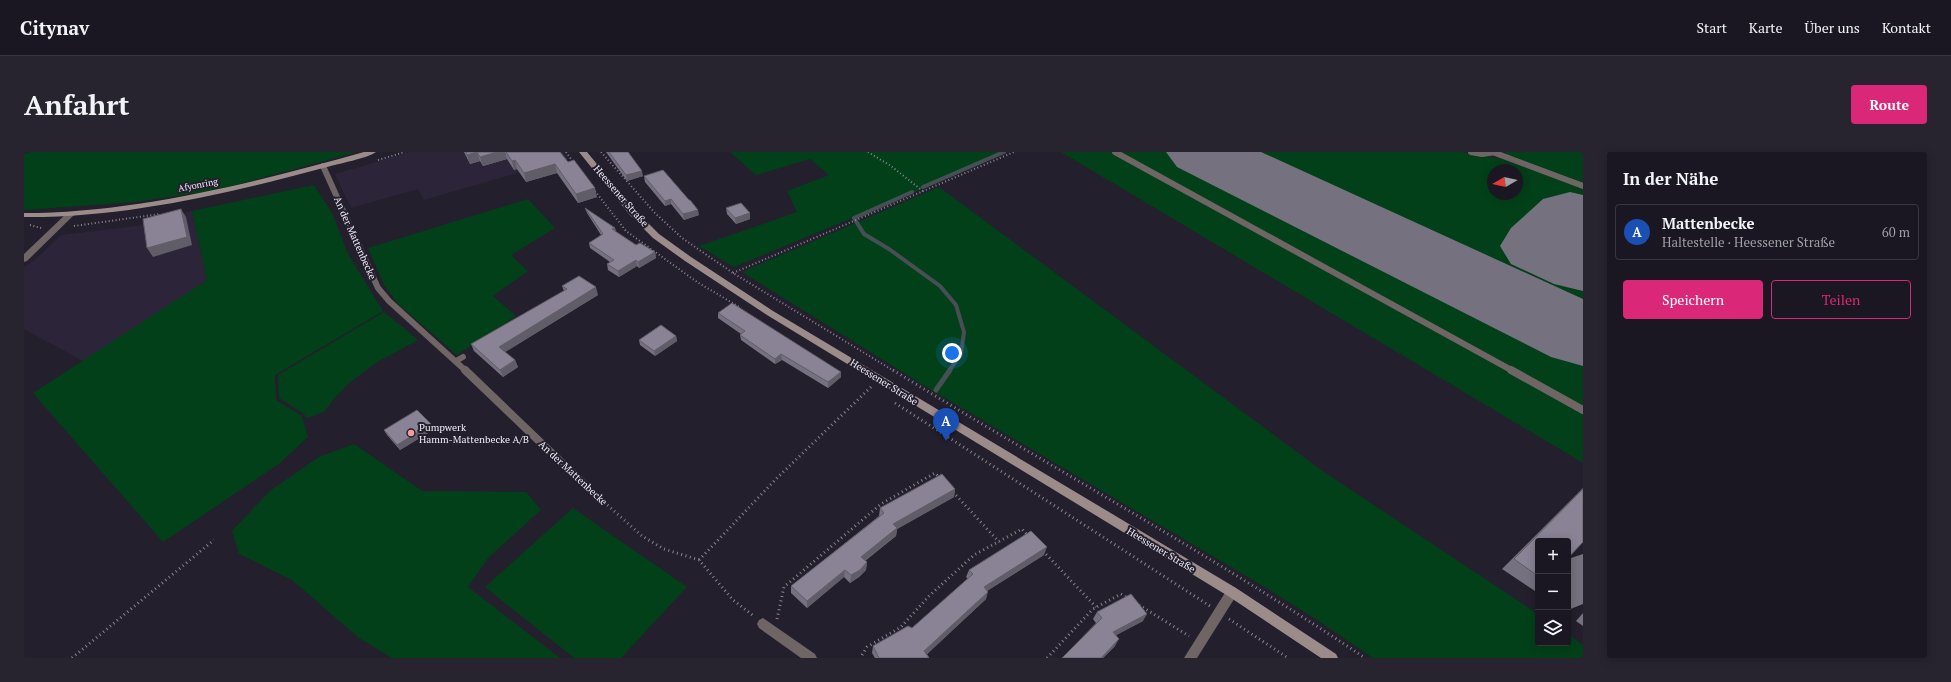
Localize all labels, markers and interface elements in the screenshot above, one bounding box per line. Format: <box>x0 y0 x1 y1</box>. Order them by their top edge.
text: Citynav <box>20 15 89 40</box>
text: Start <box>1697 18 1727 37</box>
text: Karte <box>1749 18 1783 37</box>
text: Über uns <box>1805 18 1860 37</box>
text: Kontakt <box>1882 18 1931 37</box>
button: Route <box>1851 85 1927 124</box>
text: Anfahrt <box>24 86 130 123</box>
street label: Heessener Straße <box>591 162 651 230</box>
north arrow <box>1487 164 1523 200</box>
text: In der Nähe <box>1623 167 1718 190</box>
street label: Afyonring <box>177 175 219 195</box>
street label: An der Mattenbecke <box>331 195 379 281</box>
text: Mattenbecke <box>1662 213 1755 233</box>
text: A <box>1632 223 1642 241</box>
text: 60 m <box>1882 223 1910 241</box>
text: Haltestelle · Heessener Straße <box>1662 233 1835 251</box>
button: Speichern <box>1623 280 1763 319</box>
button: Teilen <box>1771 280 1911 319</box>
your location <box>942 343 962 363</box>
street label: Heessener Straße <box>848 356 920 408</box>
pin: A <box>933 408 959 441</box>
place label: Pumpwerk Hamm-Mattenbecke A/B <box>419 421 529 446</box>
marker: Pumpwerk Hamm-Mattenbecke A/B <box>406 428 416 438</box>
street label: An der Mattenbecke <box>536 438 610 508</box>
street label: Heessener Straße <box>1124 524 1198 576</box>
map controls <box>1535 538 1571 646</box>
button: + <box>1535 538 1571 574</box>
button: − <box>1535 574 1571 610</box>
button: layers <box>1535 610 1571 646</box>

